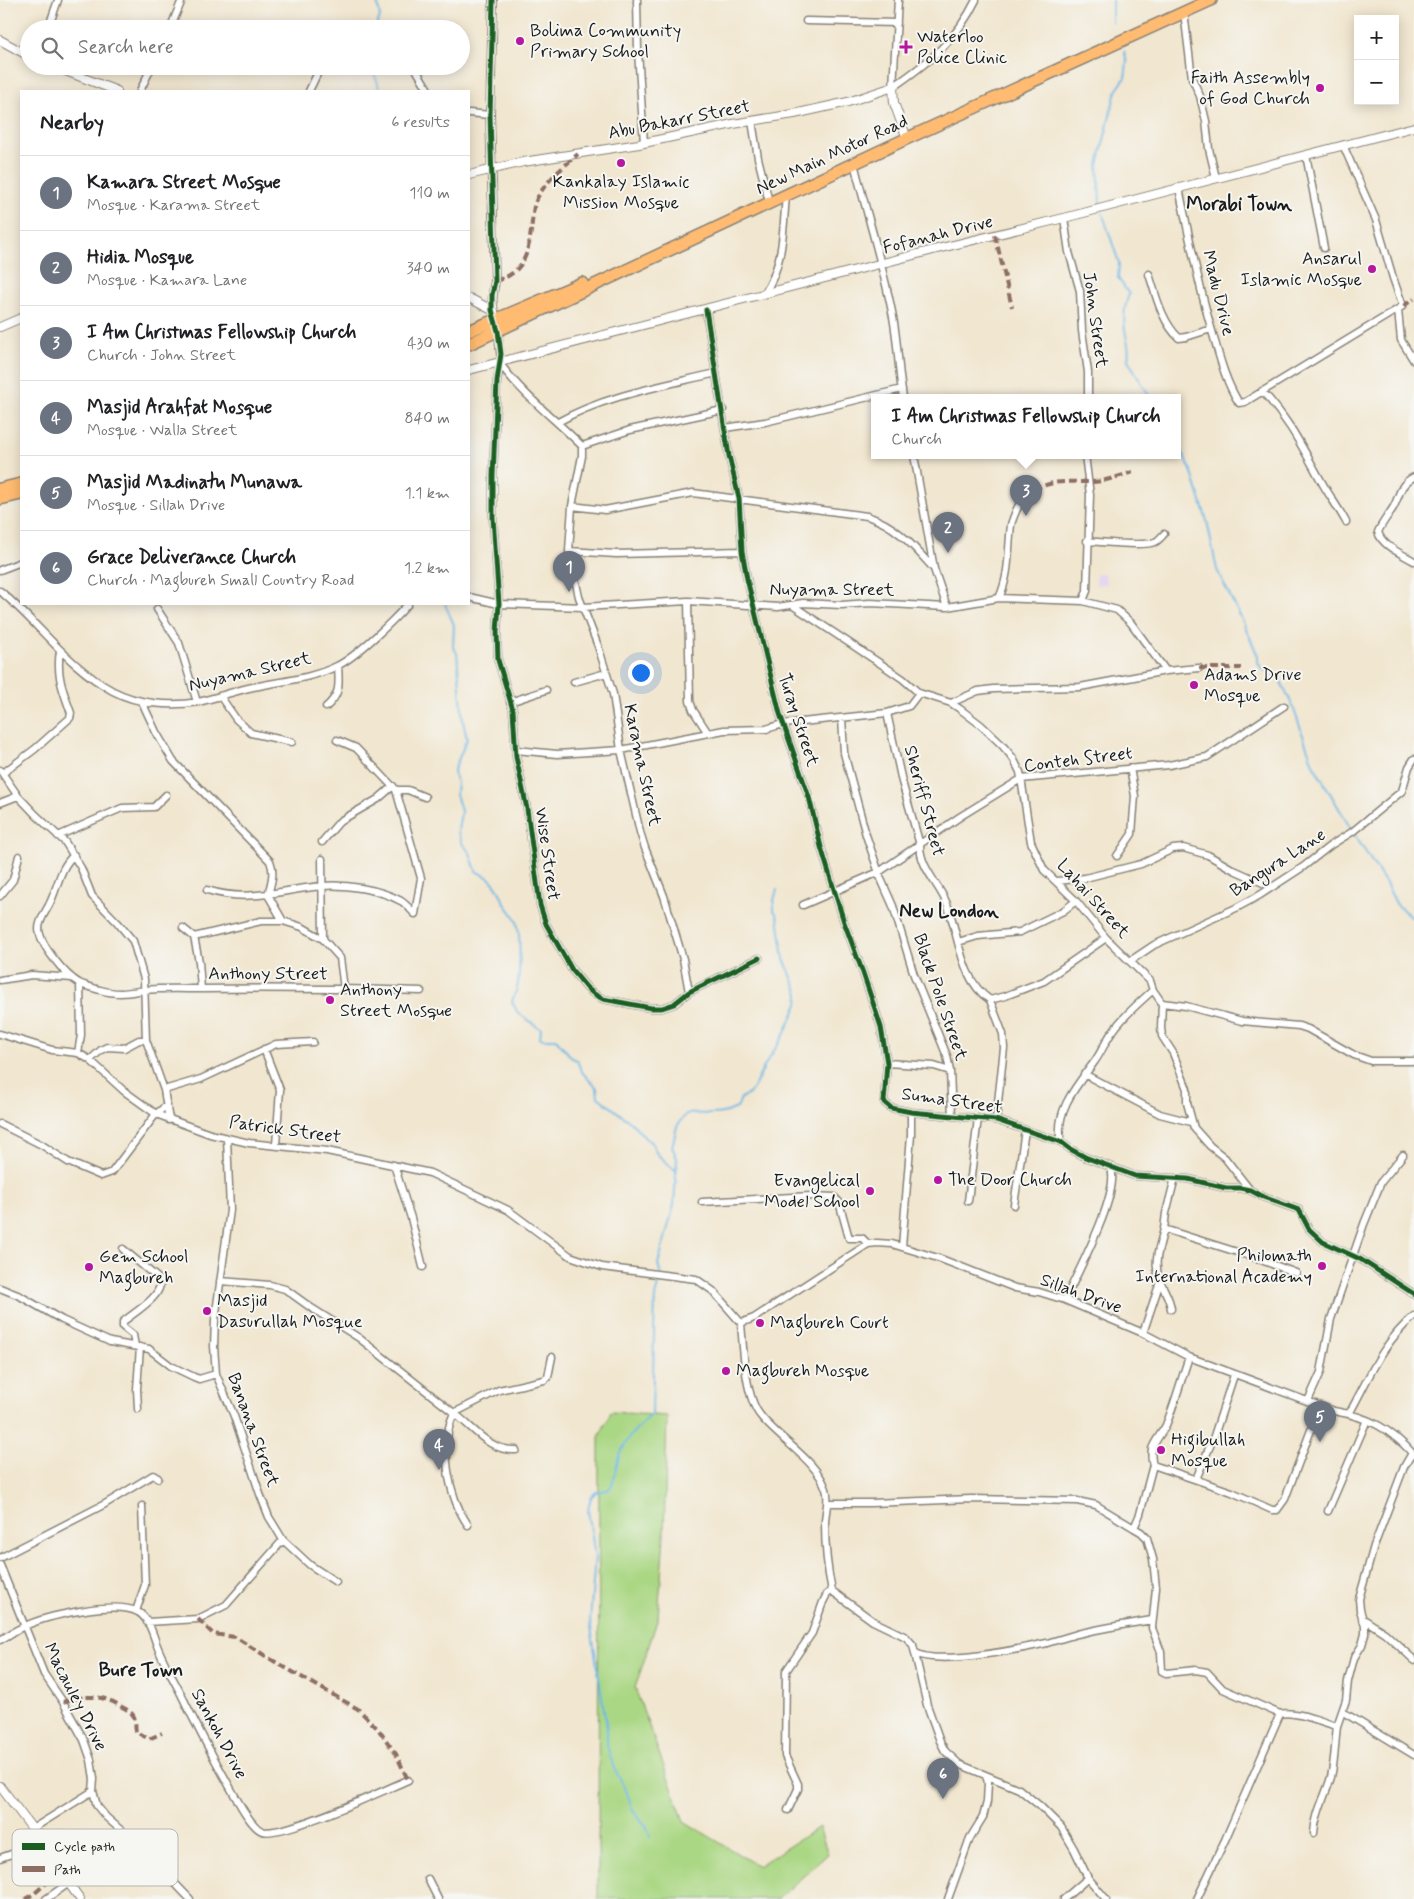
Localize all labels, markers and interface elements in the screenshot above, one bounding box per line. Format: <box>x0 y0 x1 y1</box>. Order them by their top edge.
map controls <box>1354 15 1399 105</box>
button: + <box>1354 15 1399 60</box>
place label: Bolima Community Primary School <box>530 19 681 64</box>
search box <box>20 20 470 75</box>
place label: Waterloo Police Clinic <box>917 25 1007 70</box>
icon: search <box>38 34 66 62</box>
text: Search here <box>78 35 174 60</box>
marker: Bolima Community Primary School <box>514 35 526 47</box>
marker: Waterloo Police Clinic <box>899 40 913 54</box>
button: − <box>1354 60 1399 105</box>
place label: Faith Assembly of God Church <box>1191 66 1310 111</box>
marker: Faith Assembly of God Church <box>1314 82 1326 94</box>
street label: Abu Bakarr Street <box>606 94 752 146</box>
text: Nearby <box>40 109 104 137</box>
street label: New Main Motor Road <box>752 109 912 201</box>
text: 6 results <box>391 112 450 133</box>
marker: Kankalay Islamic Mission Mosque <box>615 157 627 169</box>
text: Kamara Street Mosque <box>87 170 281 195</box>
place label: Kankalay Islamic Mission Mosque <box>553 170 689 215</box>
text: 1 <box>52 183 60 204</box>
text: 110 m <box>409 183 450 204</box>
district label: Morabi Town <box>1186 192 1292 217</box>
text: Mosque · Karama Street <box>87 195 260 216</box>
street label: Fofanah Drive <box>880 210 996 260</box>
text: Hidia Mosque <box>87 245 194 270</box>
place label: Ansarul Islamic Mosque <box>1240 247 1362 292</box>
street label: Madu Drive <box>1196 248 1240 338</box>
text: 2 <box>52 258 60 279</box>
text: 340 m <box>406 258 450 279</box>
marker: Ansarul Islamic Mosque <box>1366 263 1378 275</box>
text: Mosque · Kamara Lane <box>87 270 247 291</box>
street label: John Street <box>1076 270 1114 370</box>
text: I Am Christmas Fellowship Church <box>87 320 356 345</box>
text: 3 <box>52 333 60 354</box>
text: 430 m <box>407 333 450 354</box>
text: Church · John Street <box>87 345 236 366</box>
popup <box>871 394 1181 459</box>
text: Masjid Arahfat Mosque <box>87 395 272 420</box>
text: I Am Christmas Fellowship Church <box>891 404 1161 429</box>
text: 4 <box>51 408 61 429</box>
text: 840 m <box>405 408 450 429</box>
text: Mosque · Walla Street <box>87 420 237 441</box>
text: Church <box>891 429 942 450</box>
text: Masjid Madinatu Munawa <box>87 470 302 495</box>
pin: 3 <box>1010 475 1042 516</box>
text: 5 <box>51 483 61 504</box>
text: 1.1 km <box>405 483 450 504</box>
text: Mosque · Sillah Drive <box>87 495 225 516</box>
pin: 2 <box>932 512 964 553</box>
text: Grace Deliverance Church <box>87 545 296 570</box>
pin: 1 <box>553 551 585 592</box>
text: 6 <box>52 558 60 579</box>
text: 1.2 km <box>404 558 450 579</box>
text: Church · Magbureh Small Country Road <box>87 570 354 591</box>
street label: Nuyama Street <box>770 578 895 602</box>
street label: Nuyama Street <box>187 646 314 698</box>
your location <box>628 660 654 686</box>
place label: Adams Drive Mosque <box>1204 663 1302 708</box>
street label: Turay Street <box>772 670 825 770</box>
marker: Adams Drive Mosque <box>1188 679 1200 691</box>
street label: Karama Street <box>617 702 667 829</box>
street label: Conteh Street <box>1022 741 1134 779</box>
street label: Sheriff Street <box>898 743 950 859</box>
street label: Wise Street <box>529 806 565 902</box>
street label: Bangura Lane <box>1225 823 1331 904</box>
street label: Lahai Street <box>1051 854 1135 944</box>
district label: New London <box>899 899 999 924</box>
street label: Black Pole Street <box>907 930 973 1064</box>
street label: Anthony Street <box>208 962 328 986</box>
place label: Anthony Street Mosque <box>340 978 452 1023</box>
marker: Anthony Street Mosque <box>324 994 336 1006</box>
street label: Suma Street <box>900 1082 1004 1120</box>
street label: Patrick Street <box>227 1110 343 1150</box>
place label: The Door Church <box>948 1168 1072 1192</box>
place label: Evangelical Model School <box>764 1169 860 1214</box>
marker: The Door Church <box>932 1174 944 1186</box>
marker: Evangelical Model School <box>864 1185 876 1197</box>
place label: Philomath International Academy <box>1135 1244 1312 1289</box>
place label: Gem School Magbureh <box>99 1245 189 1292</box>
marker: Philomath International Academy <box>1316 1260 1328 1272</box>
marker: Gem School Magbureh <box>83 1261 95 1273</box>
street label: Sillah Drive <box>1037 1268 1125 1320</box>
place label: Masjid Dasurullah Mosque <box>217 1289 363 1334</box>
marker: Masjid Dasurullah Mosque <box>201 1305 213 1317</box>
place label: Magbureh Court <box>770 1311 889 1337</box>
marker: Magbureh Court <box>754 1317 766 1329</box>
place label: Magbureh Mosque <box>736 1359 869 1385</box>
marker: Magbureh Mosque <box>720 1365 732 1377</box>
street label: Banana Street <box>221 1370 285 1491</box>
pin: 5 <box>1304 1401 1336 1442</box>
place label: Higibullah Mosque <box>1171 1428 1245 1473</box>
pin: 4 <box>423 1429 455 1470</box>
marker: Higibullah Mosque <box>1155 1444 1167 1456</box>
street label: Macauley Drive <box>37 1639 113 1755</box>
district label: Bure Town <box>99 1658 183 1683</box>
street label: Sankoh Drive <box>185 1685 253 1783</box>
pin: 6 <box>927 1758 959 1799</box>
legend <box>12 1829 178 1886</box>
text: Cycle path <box>54 1838 115 1856</box>
text: Path <box>54 1861 81 1879</box>

